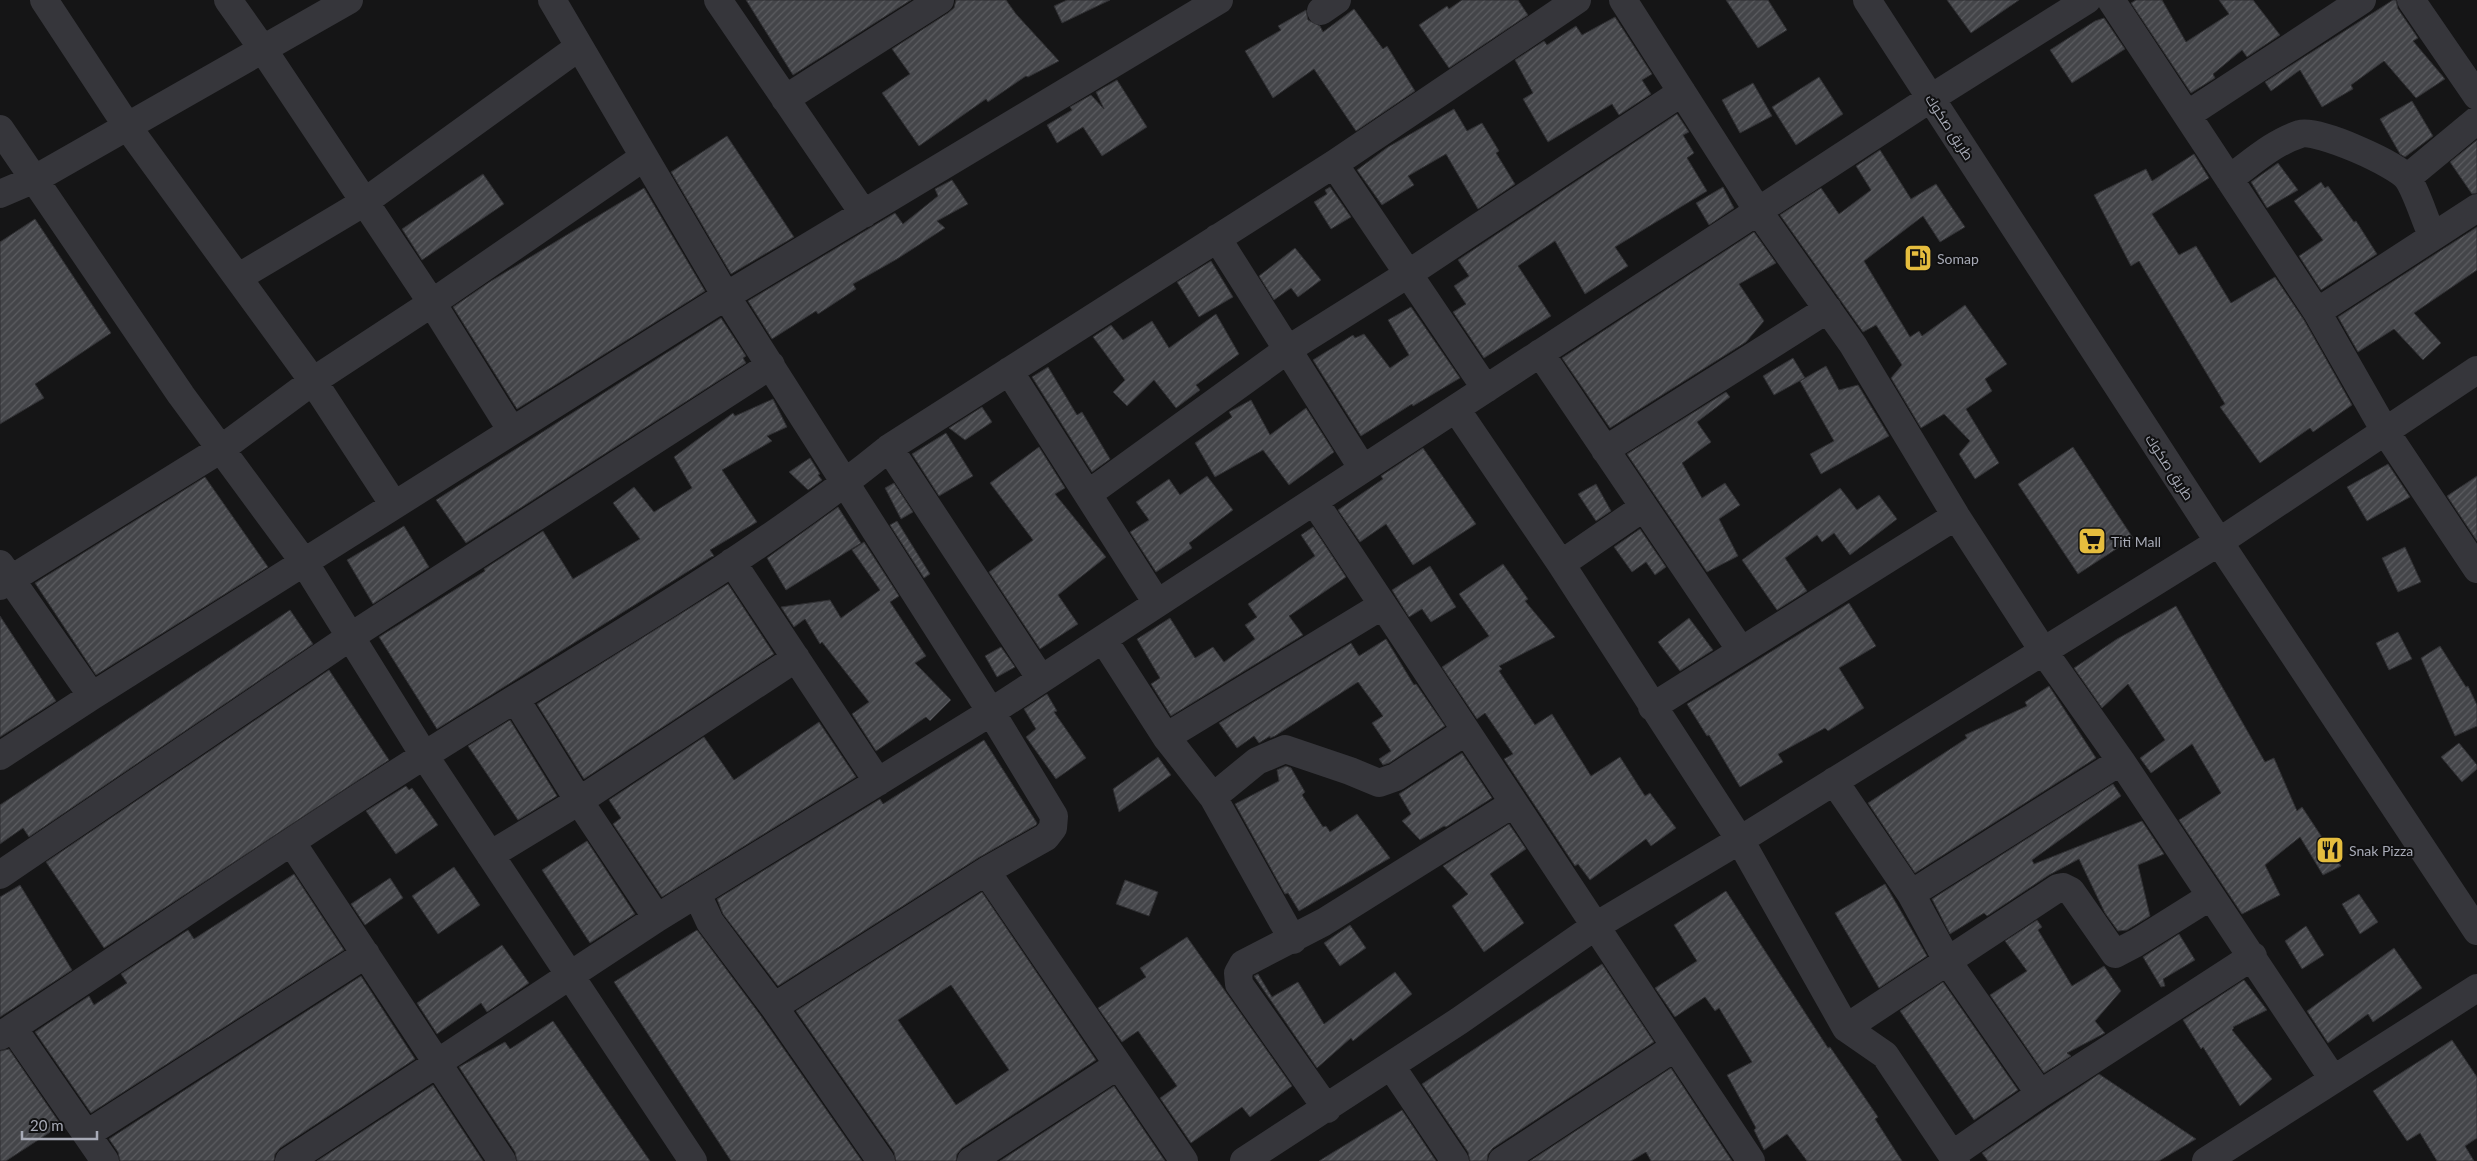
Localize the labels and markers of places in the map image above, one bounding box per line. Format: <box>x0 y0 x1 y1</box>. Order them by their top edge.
fuel station icon: Somap <box>1903 243 1933 273</box>
place label: Somap <box>1937 250 1979 267</box>
supermarket icon: Titi Mall <box>2077 526 2107 556</box>
place label: Titi Mall <box>2111 533 2161 550</box>
restaurant icon: Snak Pizza <box>2315 835 2345 865</box>
place label: Snak Pizza <box>2349 842 2413 859</box>

